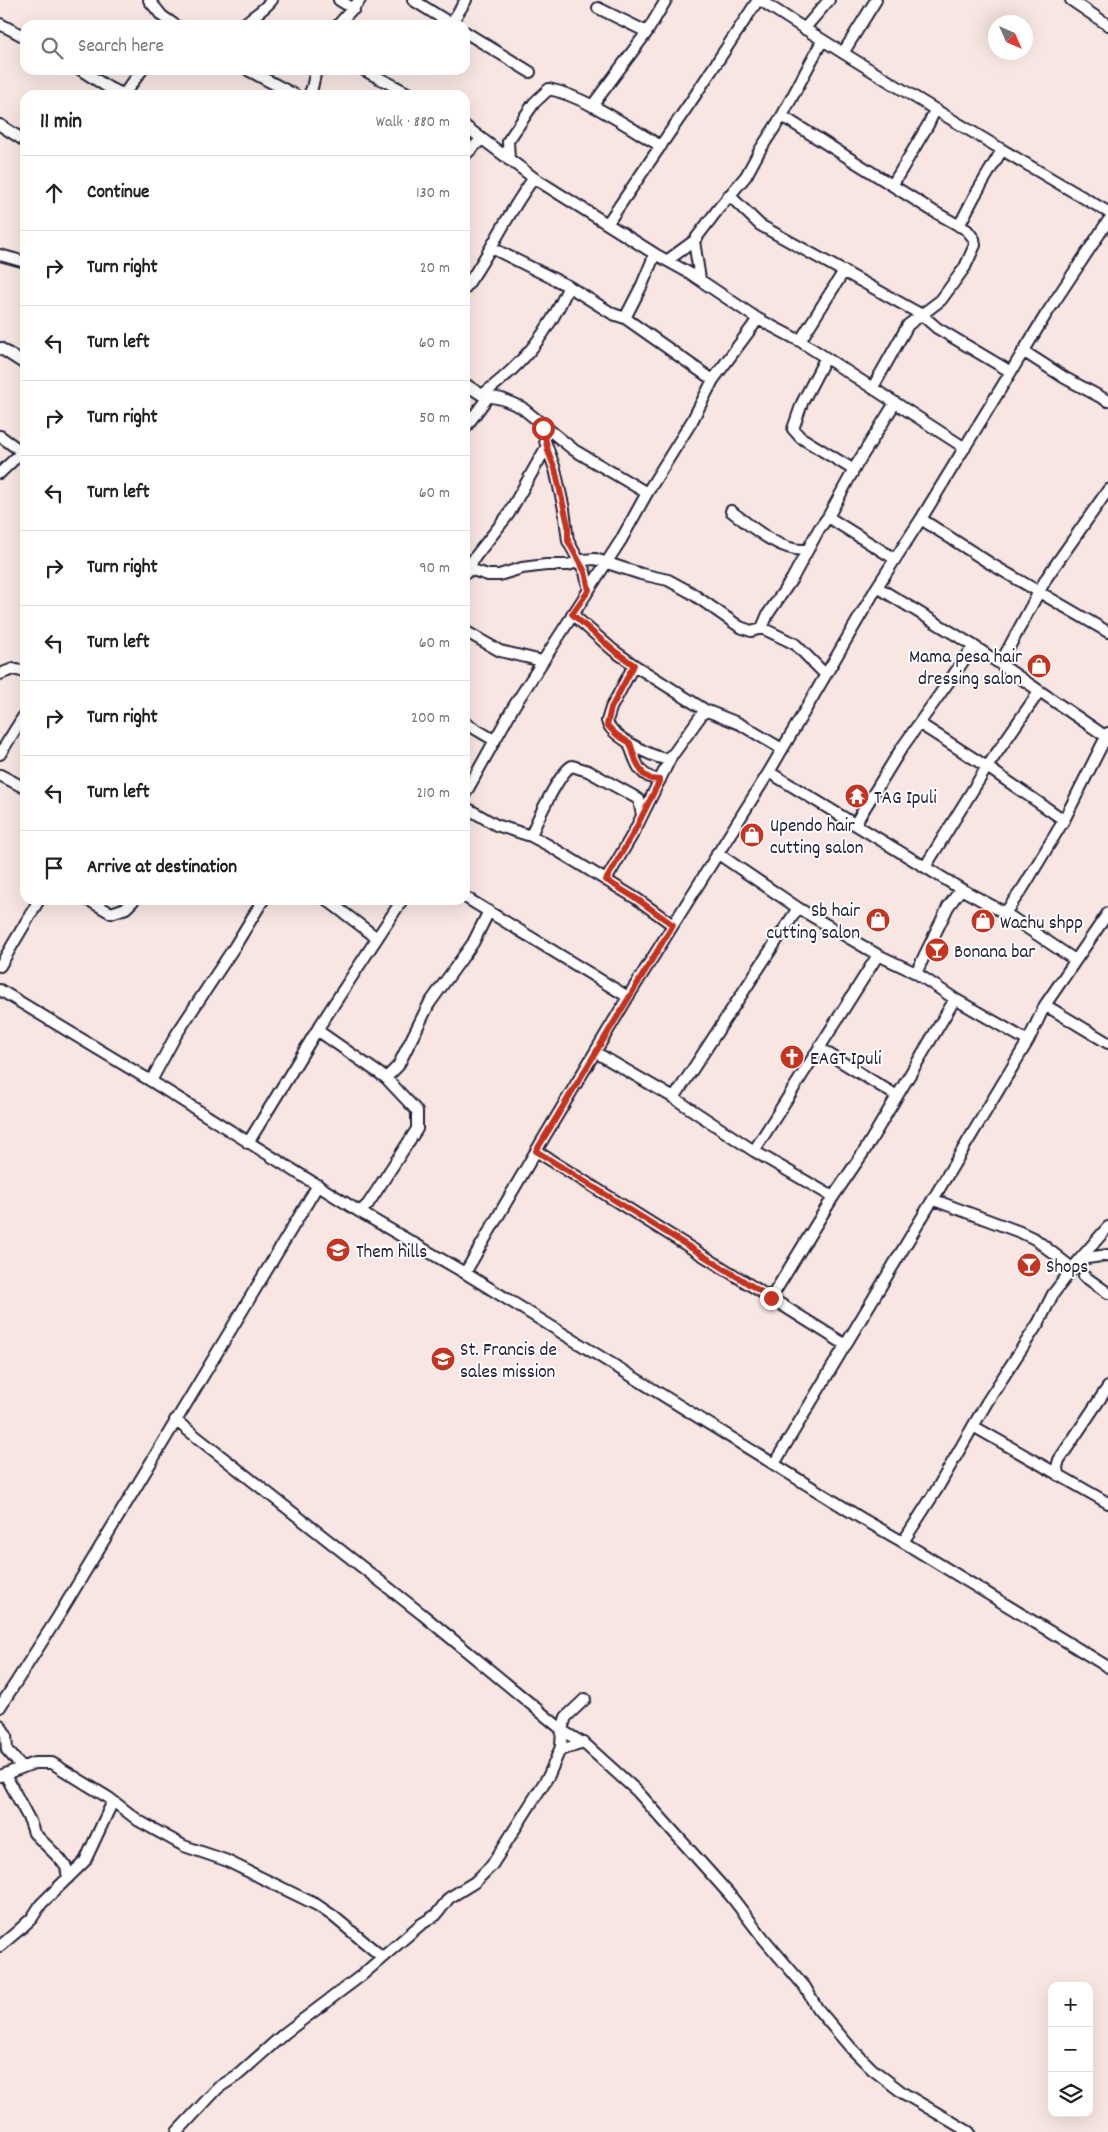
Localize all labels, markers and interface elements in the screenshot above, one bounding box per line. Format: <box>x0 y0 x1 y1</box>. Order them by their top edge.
north arrow <box>988 15 1033 60</box>
search box <box>20 20 470 75</box>
icon: search <box>38 34 66 62</box>
text: Search here <box>78 34 164 61</box>
text: 11 min <box>40 108 82 138</box>
text: Walk · 880 m <box>376 111 450 134</box>
icon: ahead <box>40 179 68 207</box>
text: Continue <box>87 180 149 207</box>
text: 130 m <box>416 182 450 205</box>
icon: right <box>40 254 68 282</box>
text: Turn right <box>87 255 158 282</box>
text: 20 m <box>420 257 450 280</box>
icon: left <box>40 329 68 357</box>
text: Turn left <box>87 330 150 357</box>
text: 60 m <box>419 332 450 355</box>
icon: right <box>40 404 68 432</box>
text: Turn right <box>87 405 158 432</box>
text: 50 m <box>419 407 450 430</box>
route start <box>532 417 555 440</box>
icon: left <box>40 479 68 507</box>
text: Turn left <box>87 480 150 507</box>
text: 60 m <box>419 482 450 505</box>
icon: right <box>40 554 68 582</box>
text: Turn right <box>87 555 158 582</box>
text: 90 m <box>419 557 450 580</box>
icon: left <box>40 629 68 657</box>
text: Turn left <box>87 630 150 657</box>
text: 60 m <box>419 632 450 655</box>
place label: Mama pesa hair dressing salon <box>909 645 1022 694</box>
shop icon: Mama pesa hair dressing salon <box>1026 653 1052 679</box>
icon: right <box>40 704 68 732</box>
text: Turn right <box>87 705 158 732</box>
text: 200 m <box>411 707 450 730</box>
icon: left <box>40 779 68 807</box>
text: Turn left <box>87 780 150 807</box>
text: 210 m <box>416 782 450 805</box>
temple icon: TAG Ipuli <box>844 783 870 809</box>
place label: TAG Ipuli <box>874 786 937 813</box>
place label: Upendo hair cutting salon <box>770 814 863 863</box>
shop icon: Upendo hair cutting salon <box>739 822 765 848</box>
icon: arrive <box>40 854 68 882</box>
text: Arrive at destination <box>87 855 237 882</box>
place label: Sb hair cutting salon <box>767 899 860 948</box>
shop icon: Sb hair cutting salon <box>865 907 891 933</box>
shop icon: Wachu shpp <box>970 908 996 934</box>
place label: Wachu shpp <box>1000 911 1083 938</box>
bar icon: Bonana bar <box>924 937 950 963</box>
place label: Bonana bar <box>954 940 1035 967</box>
church icon: EAGT Ipuli <box>779 1044 805 1070</box>
place label: EAGT Ipuli <box>810 1047 882 1074</box>
school or university icon: Them hills <box>325 1237 351 1263</box>
place label: Them hills <box>356 1240 427 1267</box>
bar icon: Shops <box>1016 1252 1042 1278</box>
place label: Shops <box>1046 1255 1088 1282</box>
route end <box>760 1287 783 1310</box>
place label: St. Francis de sales mission <box>460 1338 557 1387</box>
school or university icon: St. Francis de sales mission <box>430 1346 456 1372</box>
map controls <box>1048 1982 1093 2117</box>
button: + <box>1048 1982 1093 2027</box>
button: − <box>1048 2027 1093 2072</box>
button: layers <box>1048 2072 1093 2117</box>

